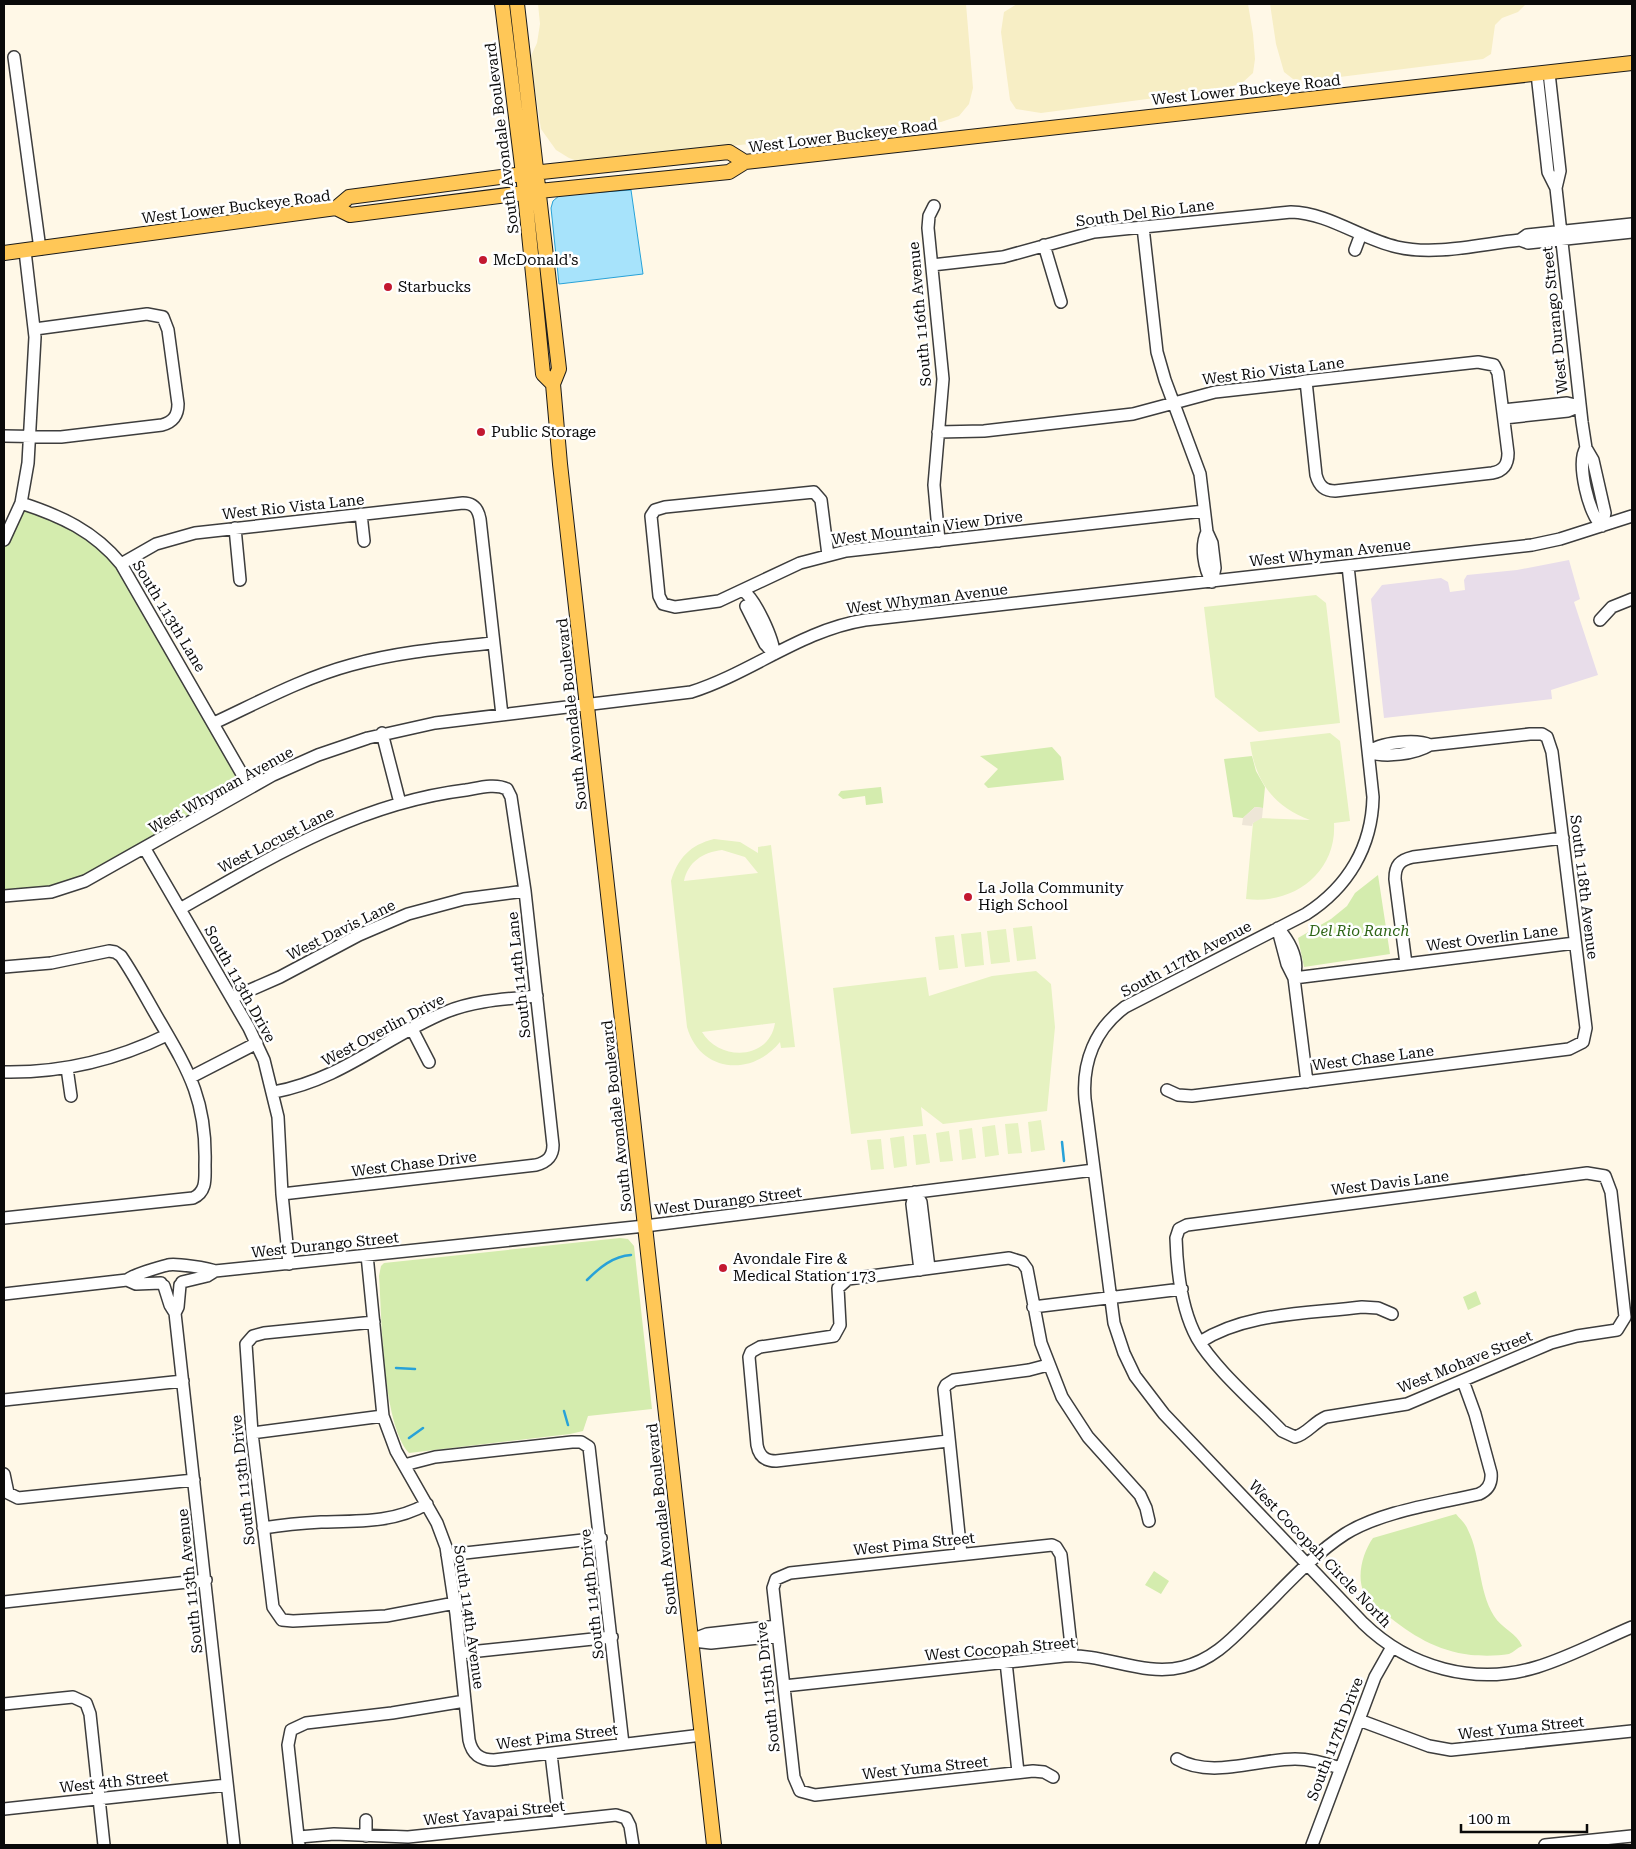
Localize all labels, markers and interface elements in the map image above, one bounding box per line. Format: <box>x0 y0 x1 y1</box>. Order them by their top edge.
street label: South Avondale Boulevard <box>481 41 523 235</box>
street label: West Lower Buckeye Road <box>1151 71 1342 109</box>
street label: West Lower Buckeye Road <box>748 115 939 157</box>
street label: West Lower Buckeye Road <box>141 186 332 228</box>
street label: South Del Rio Lane <box>1075 196 1215 230</box>
street label: South 116th Avenue <box>905 241 935 387</box>
street label: West Durango Street <box>1538 245 1572 395</box>
place label: McDonald's <box>493 251 579 269</box>
marker: McDonald's <box>477 254 489 266</box>
place label: Starbucks <box>398 278 471 296</box>
marker: Starbucks <box>382 281 394 293</box>
street label: West Rio Vista Lane <box>1201 353 1345 389</box>
place label: Public Storage <box>491 423 596 441</box>
marker: Public Storage <box>475 426 487 438</box>
street label: West Rio Vista Lane <box>221 491 365 523</box>
street label: West Mountain View Drive <box>830 507 1024 549</box>
street label: West Whyman Avenue <box>1248 536 1412 570</box>
street label: South 113th Lane <box>129 557 209 675</box>
street label: West Whyman Avenue <box>845 580 1009 618</box>
street label: South Avondale Boulevard <box>553 617 591 811</box>
street label: West Whyman Avenue <box>146 743 296 837</box>
street label: West Locust Lane <box>215 803 337 877</box>
street label: South 118th Avenue <box>1566 814 1602 960</box>
place label: La Jolla Community High School <box>978 879 1124 914</box>
marker: La Jolla Community High School <box>962 891 974 903</box>
street label: West Davis Lane <box>284 896 398 964</box>
street label: South 114th Lane <box>503 911 535 1039</box>
street label: South 117th Avenue <box>1118 917 1254 1001</box>
street label: West Overlin Lane <box>1425 921 1559 955</box>
street label: South 113th Drive <box>200 922 280 1046</box>
park label: Del Rio Ranch <box>1308 922 1409 940</box>
street label: West Overlin Drive <box>319 990 447 1070</box>
street label: South Avondale Boulevard <box>598 1019 636 1213</box>
street label: West Chase Lane <box>1311 1042 1435 1074</box>
street label: West Chase Drive <box>350 1147 478 1181</box>
street label: West Davis Lane <box>1330 1167 1450 1199</box>
street label: West Durango Street <box>653 1183 803 1219</box>
street label: West Durango Street <box>250 1228 400 1262</box>
place label: Avondale Fire & Medical Station 173 <box>733 1250 876 1285</box>
marker: Avondale Fire & Medical Station 173 <box>717 1262 729 1274</box>
street label: West Mohave Street <box>1395 1327 1535 1397</box>
street label: South 113th Drive <box>227 1414 259 1546</box>
street label: South Avondale Boulevard <box>643 1422 681 1616</box>
street label: West Cocopah Circle North <box>1245 1477 1395 1632</box>
street label: South 113th Avenue <box>173 1508 207 1654</box>
street label: South 114th Drive <box>576 1528 608 1660</box>
street label: West Pima Street <box>852 1529 976 1559</box>
street label: South 114th Avenue <box>450 1544 488 1690</box>
street label: South 115th Drive <box>752 1621 784 1753</box>
street label: West Cocopah Street <box>924 1633 1077 1665</box>
street label: South 117th Drive <box>1303 1675 1367 1803</box>
street label: West Yuma Street <box>1457 1712 1585 1744</box>
street label: West Pima Street <box>495 1721 619 1753</box>
street label: West Yuma Street <box>861 1752 989 1784</box>
street label: West 4th Street <box>58 1767 170 1797</box>
street label: West Yavapai Street <box>422 1797 566 1829</box>
scale bar <box>1461 1802 1587 1834</box>
text: 100 m <box>1468 1810 1511 1828</box>

